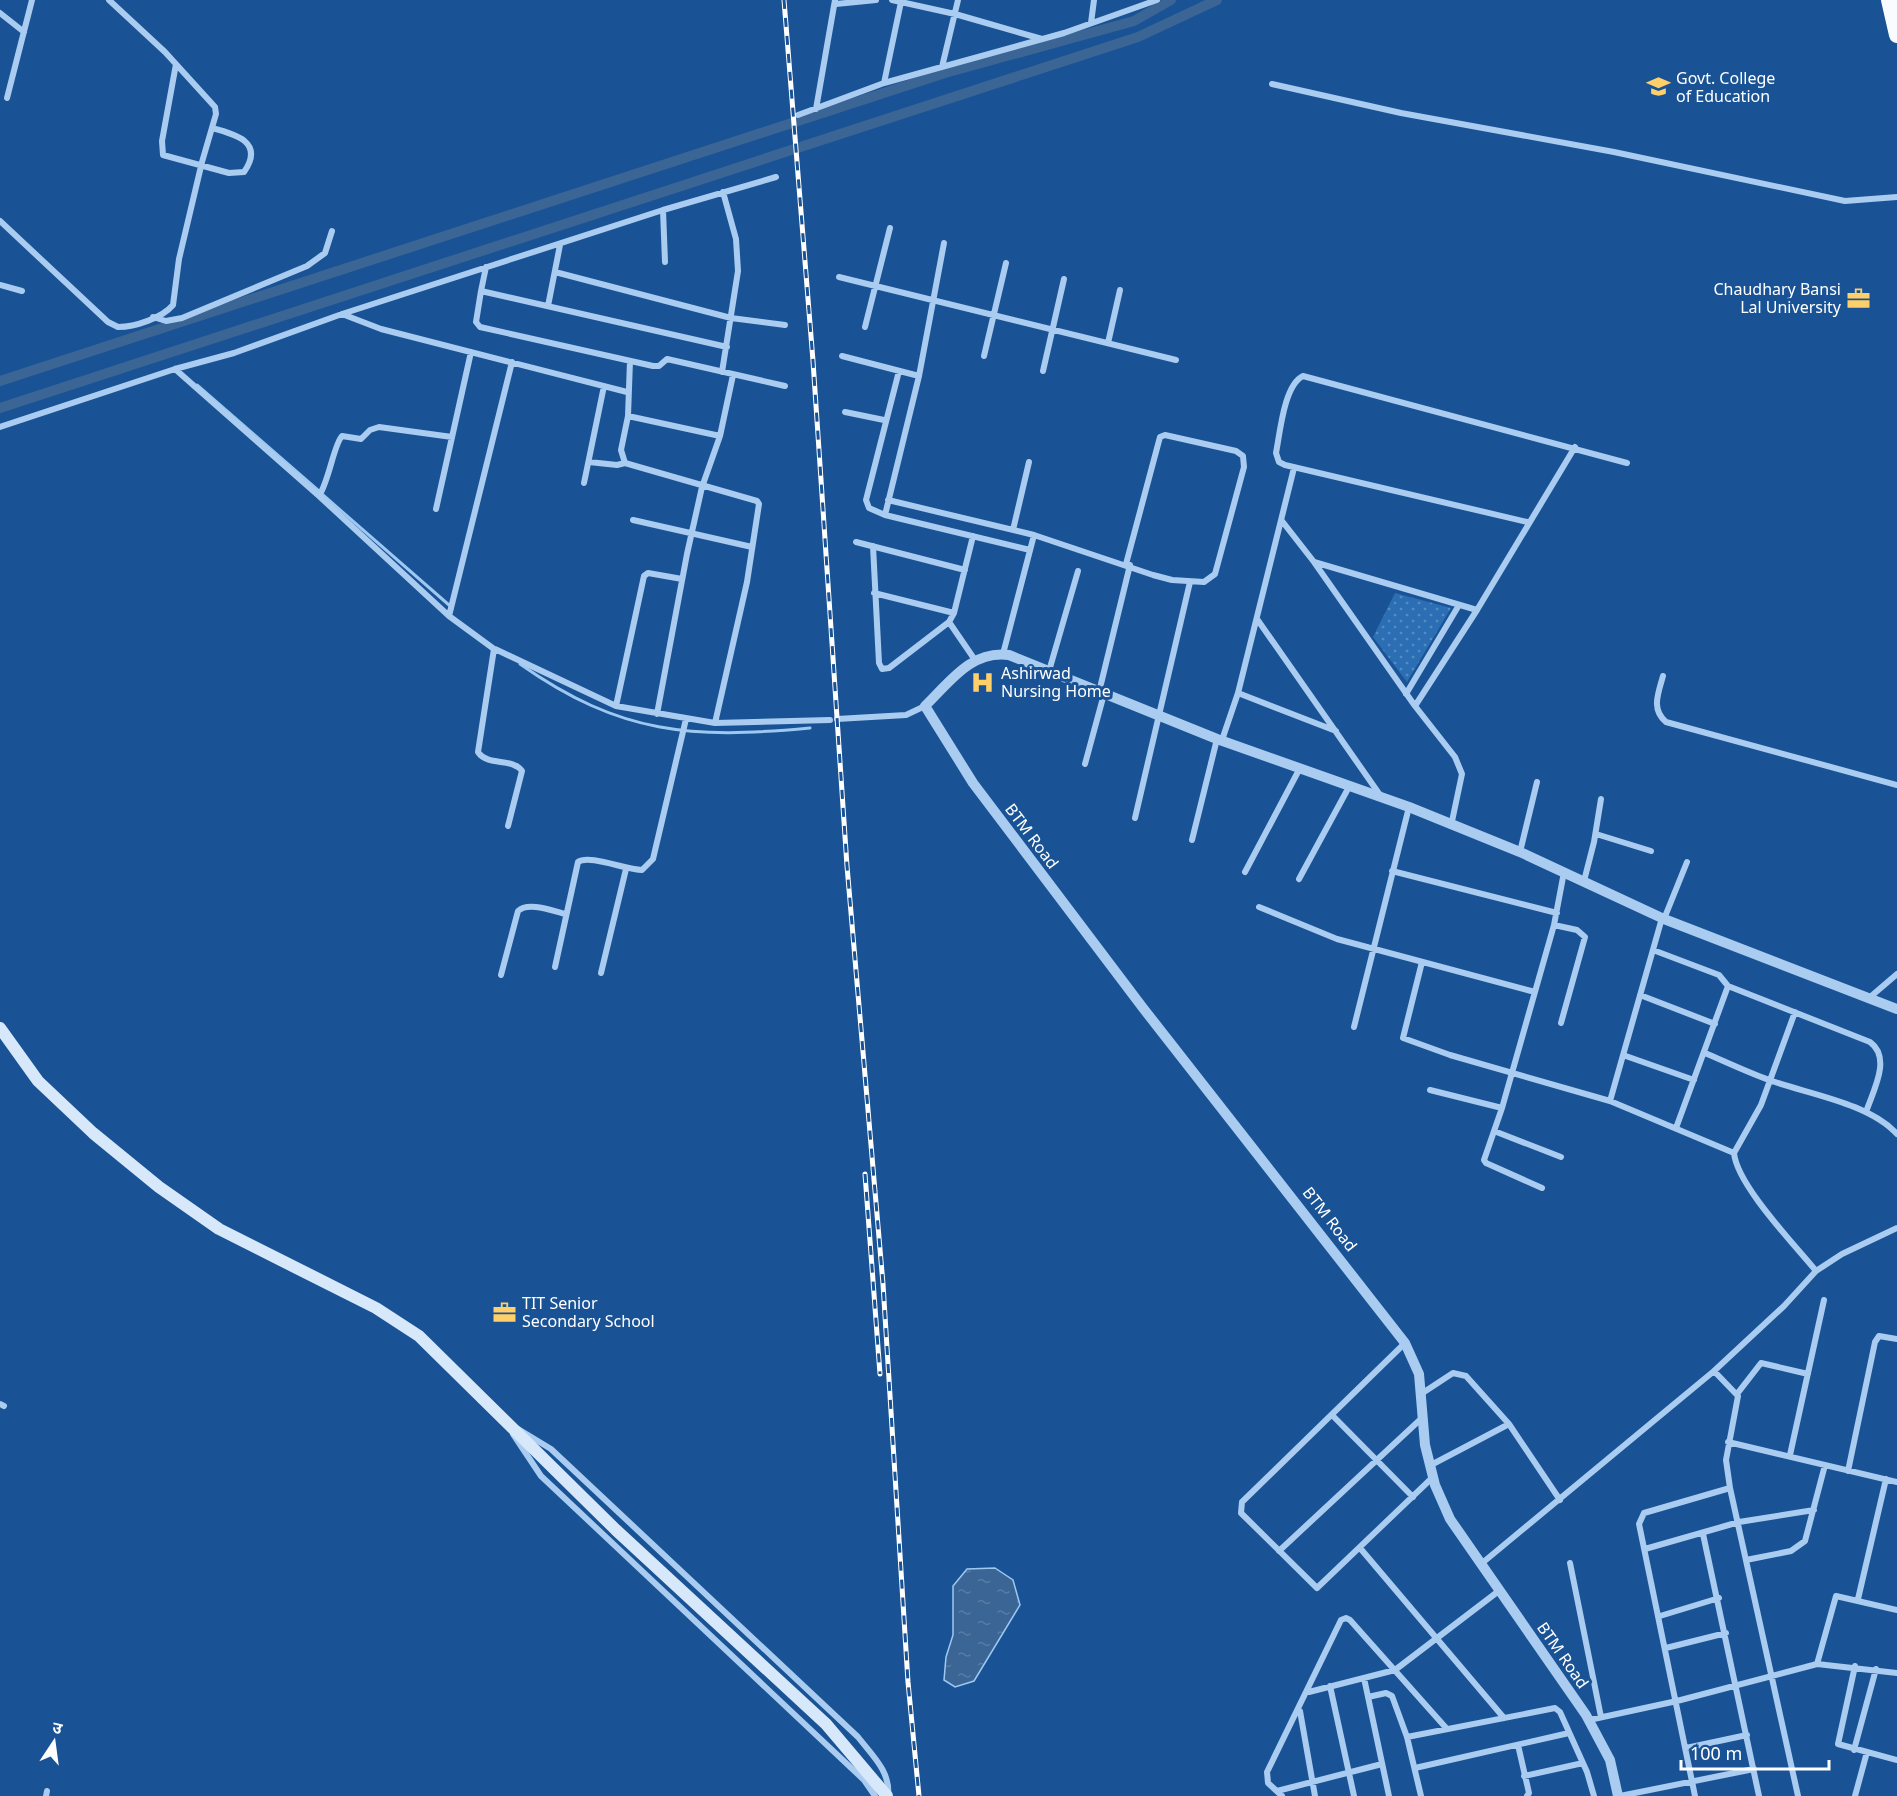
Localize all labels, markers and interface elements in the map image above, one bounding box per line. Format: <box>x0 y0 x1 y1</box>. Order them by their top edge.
place label: Govt. College of Education <box>1676 67 1775 107</box>
school or university icon: Govt. College of Education <box>1645 74 1671 100</box>
place label: Chaudhary Bansi Lal University <box>1713 278 1842 318</box>
office icon: Chaudhary Bansi Lal University <box>1846 285 1872 311</box>
place label: Ashirwad Nursing Home <box>1001 662 1111 702</box>
hospital icon: Ashirwad Nursing Home <box>970 669 996 695</box>
street label: BTM Road <box>1000 799 1064 873</box>
street label: BTM Road <box>1298 1182 1362 1256</box>
place label: TIT Senior Secondary School <box>522 1292 655 1332</box>
office icon: TIT Senior Secondary School <box>491 1299 517 1325</box>
street label: BTM Road <box>1532 1617 1594 1693</box>
north arrow <box>24 1712 84 1772</box>
text: उ <box>50 1716 65 1739</box>
scale bar <box>1681 1733 1830 1771</box>
text: 100 m <box>1690 1741 1742 1765</box>

